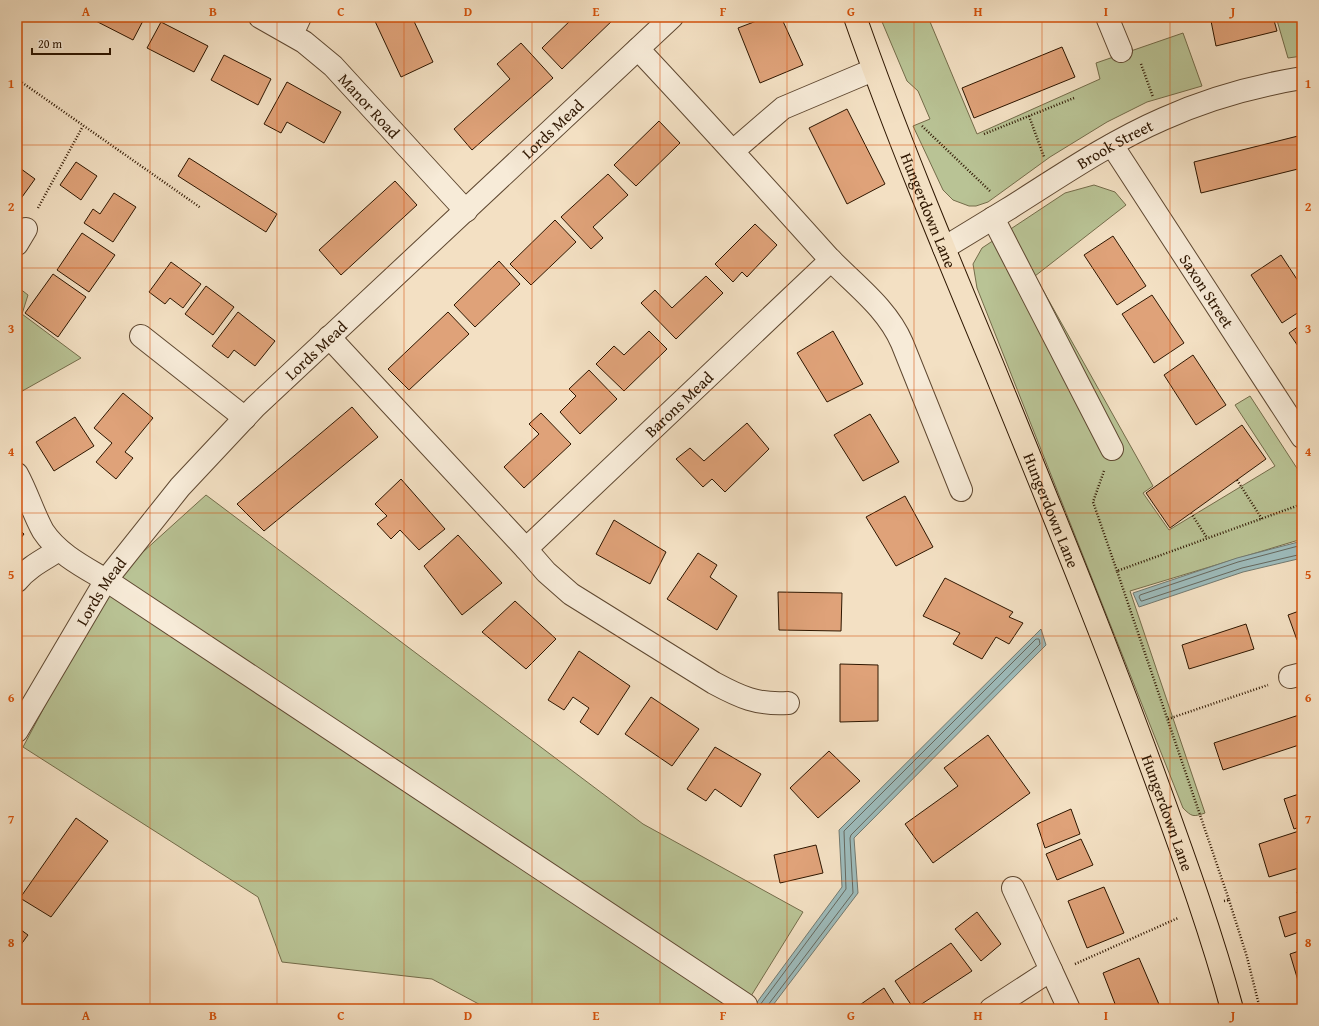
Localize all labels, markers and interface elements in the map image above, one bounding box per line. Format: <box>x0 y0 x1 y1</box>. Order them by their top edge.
text: A <box>82 2 91 21</box>
text: B <box>209 2 217 21</box>
text: C <box>337 2 345 21</box>
text: D <box>464 2 472 21</box>
text: E <box>593 2 600 21</box>
text: F <box>720 2 727 21</box>
text: G <box>847 2 855 21</box>
text: H <box>973 2 983 21</box>
text: I <box>1104 2 1108 21</box>
text: J <box>1229 2 1236 21</box>
scale bar <box>32 30 110 56</box>
text: 20 m <box>38 35 62 52</box>
street label: Manor Road <box>333 67 406 144</box>
text: 1 <box>8 74 14 93</box>
text: 1 <box>1305 74 1311 93</box>
street label: Lords Mead <box>516 93 589 164</box>
street label: Brook Street <box>1072 113 1157 175</box>
street label: Hungerdown Lane <box>895 149 963 272</box>
text: 2 <box>8 197 15 216</box>
text: 2 <box>1305 197 1312 216</box>
street label: Saxon Street <box>1174 249 1240 333</box>
street label: Lords Mead <box>279 315 353 385</box>
text: 3 <box>8 319 14 338</box>
text: 3 <box>1305 319 1311 338</box>
street label: Barons Mead <box>639 365 719 443</box>
text: 4 <box>8 442 15 461</box>
text: 4 <box>1305 442 1312 461</box>
street label: Hungerdown Lane <box>1017 449 1086 571</box>
street label: Lords Mead <box>70 551 132 630</box>
text: 5 <box>8 565 15 584</box>
text: 5 <box>1305 565 1312 584</box>
text: 6 <box>8 688 15 707</box>
text: 6 <box>1305 688 1312 707</box>
street label: Hungerdown Lane <box>1136 751 1200 874</box>
text: 7 <box>8 810 15 829</box>
text: 7 <box>1305 810 1312 829</box>
text: 8 <box>8 933 15 952</box>
text: 8 <box>1305 933 1312 952</box>
text: A <box>82 1006 91 1025</box>
text: B <box>209 1006 217 1025</box>
text: C <box>337 1006 345 1025</box>
text: D <box>464 1006 472 1025</box>
text: E <box>593 1006 600 1025</box>
text: F <box>720 1006 727 1025</box>
text: G <box>847 1006 855 1025</box>
text: H <box>973 1006 983 1025</box>
text: I <box>1104 1006 1108 1025</box>
text: J <box>1229 1006 1236 1025</box>

